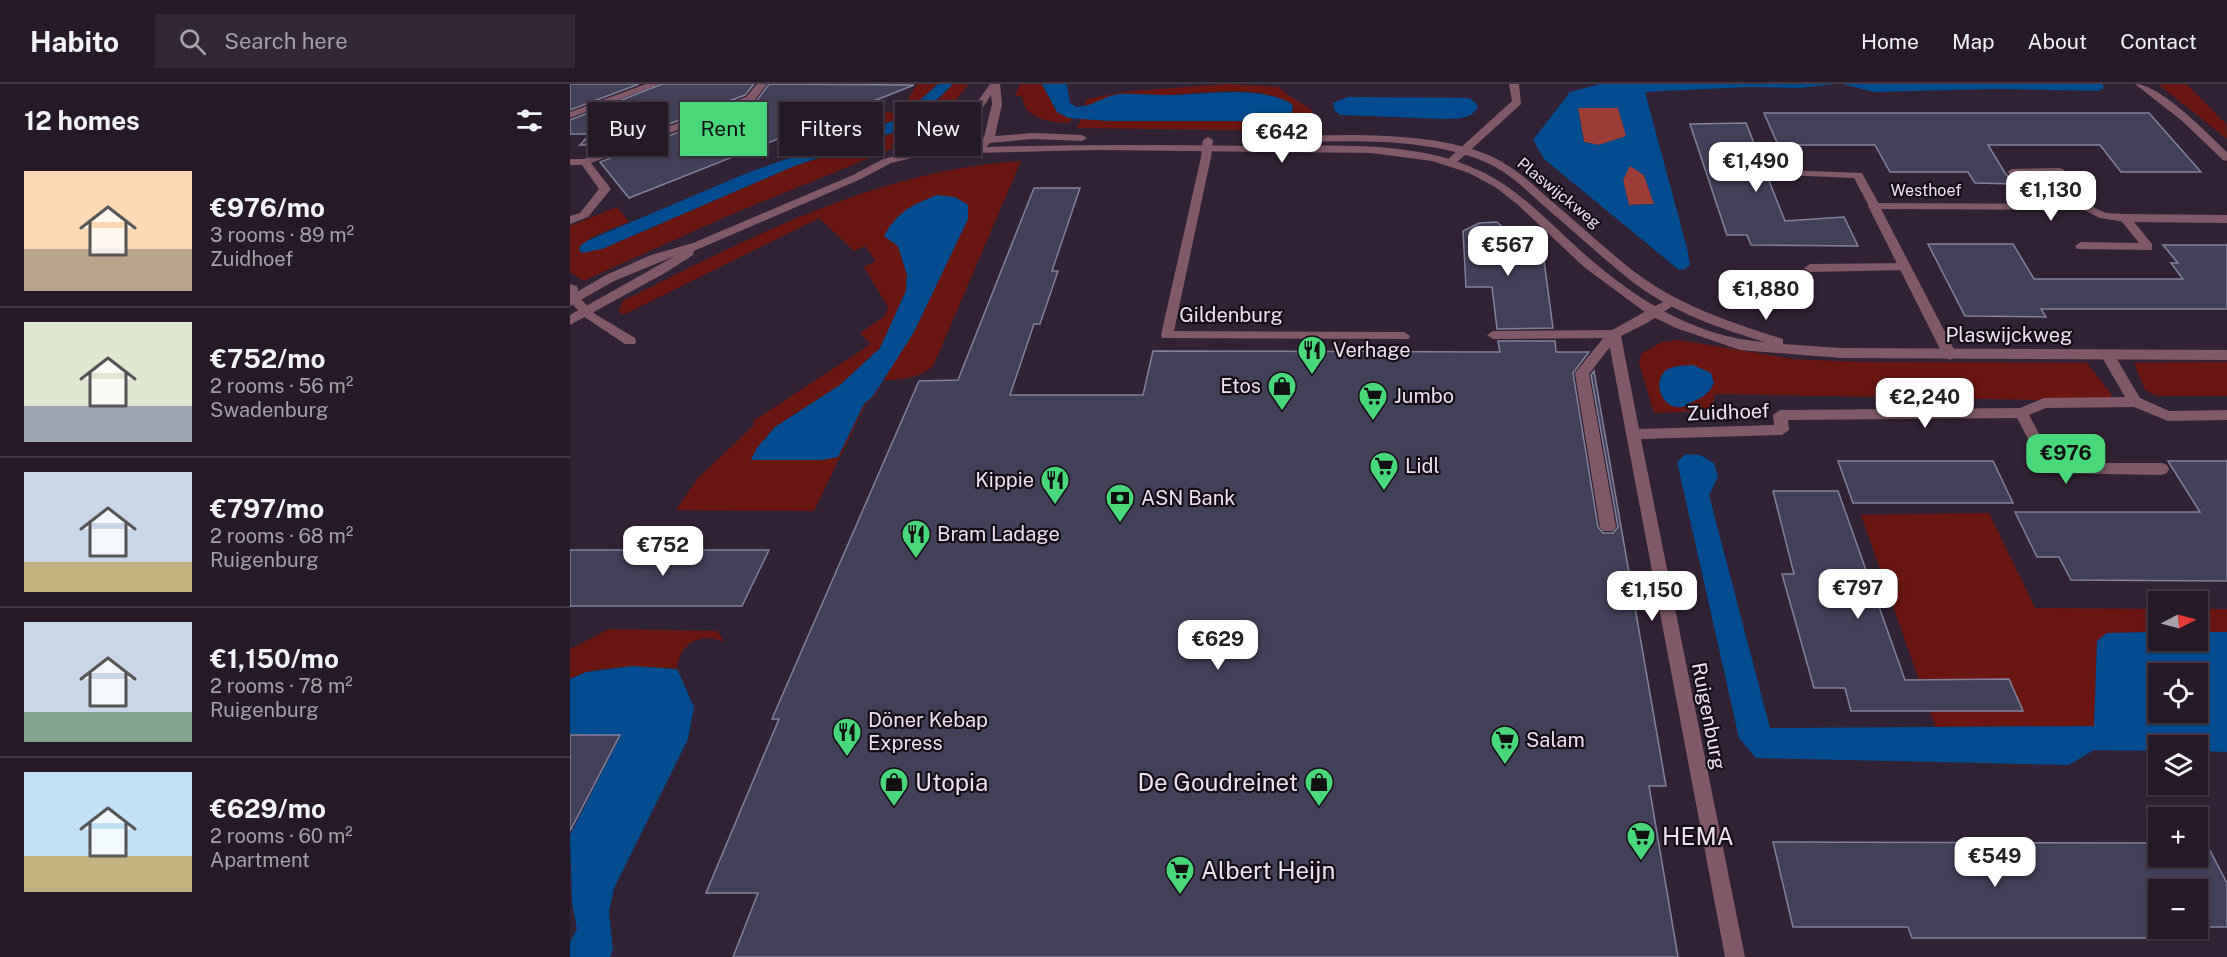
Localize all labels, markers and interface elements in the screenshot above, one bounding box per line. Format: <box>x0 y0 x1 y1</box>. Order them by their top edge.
search box <box>155 14 575 68</box>
text: Habito <box>30 25 119 58</box>
icon: search <box>176 25 209 58</box>
text: Search here <box>224 28 348 54</box>
text: Home <box>1861 29 1919 54</box>
text: Map <box>1952 29 1995 54</box>
text: About <box>2028 29 2087 54</box>
text: Contact <box>2120 29 2197 54</box>
chip: Buy <box>588 102 668 156</box>
chip: Rent <box>680 102 767 156</box>
chip: Filters <box>779 102 883 156</box>
chip: New <box>895 102 981 156</box>
icon: filters <box>513 104 546 137</box>
text: 12 homes <box>24 105 140 136</box>
pin: €642 <box>1246 113 1318 164</box>
text: €642 <box>1256 120 1308 144</box>
pin: €1,490 <box>1707 142 1805 193</box>
text: €1,490 <box>1723 149 1789 173</box>
street label: Plaswijckweg <box>1514 154 1604 232</box>
pin: €1,130 <box>2002 171 2100 222</box>
text: €1,130 <box>2020 178 2082 202</box>
street label: Westhoef <box>1890 181 1962 200</box>
text: €976/mo <box>210 192 325 223</box>
icon: home <box>72 195 144 267</box>
text: 3 rooms · 89 m² <box>210 223 354 247</box>
pin: €567 <box>1472 226 1544 277</box>
text: €567 <box>1482 233 1534 257</box>
text: Zuidhoef <box>210 247 293 271</box>
pin: €1,880 <box>1717 270 1815 321</box>
text: €1,880 <box>1733 277 1799 301</box>
street label: Gildenburg <box>1179 303 1283 327</box>
street label: Plaswijckweg <box>1946 323 2072 347</box>
restaurant icon: Verhage <box>1296 334 1328 376</box>
place label: Verhage <box>1333 338 1411 362</box>
text: €752/mo <box>210 343 325 374</box>
icon: home <box>72 346 144 418</box>
shop icon: Etos <box>1266 370 1298 412</box>
text: 2 rooms · 56 m² <box>210 374 353 398</box>
place label: Etos <box>1220 374 1261 398</box>
pin: €2,240 <box>1876 378 1974 429</box>
supermarket icon: Jumbo <box>1357 380 1389 422</box>
place label: Jumbo <box>1394 384 1454 408</box>
text: €2,240 <box>1890 385 1960 409</box>
text: Swadenburg <box>210 398 328 422</box>
street label: Zuidhoef <box>1686 399 1770 425</box>
pin: €976 <box>2030 434 2102 485</box>
text: €976 <box>2040 441 2092 465</box>
supermarket icon: Lidl <box>1368 450 1400 492</box>
place label: Lidl <box>1405 454 1440 478</box>
restaurant icon: Kippie <box>1039 464 1071 506</box>
place label: Kippie <box>975 468 1034 492</box>
bank icon: ASN Bank <box>1104 482 1136 524</box>
place label: ASN Bank <box>1141 486 1235 510</box>
text: €797/mo <box>210 493 324 524</box>
icon: home <box>72 496 144 568</box>
restaurant icon: Bram Ladage <box>900 518 932 560</box>
place label: Bram Ladage <box>937 522 1060 546</box>
text: 2 rooms · 68 m² <box>210 524 353 548</box>
pin: €752 <box>627 526 699 577</box>
text: €752 <box>637 533 689 557</box>
text: Ruigenburg <box>210 548 319 572</box>
pin: €797 <box>1822 569 1894 620</box>
pin: €1,150 <box>1603 571 1701 622</box>
text: €797 <box>1833 576 1883 600</box>
text: €1,150 <box>1621 578 1683 602</box>
north arrow <box>2148 591 2208 651</box>
map controls <box>2148 591 2208 939</box>
pin: €629 <box>1182 620 1254 671</box>
text: €629 <box>1192 627 1244 651</box>
text: €1,150/mo <box>210 643 339 674</box>
icon: home <box>72 646 144 718</box>
street label: Ruigenburg <box>1687 660 1731 772</box>
button: locate <box>2148 663 2208 723</box>
text: 2 rooms · 78 m² <box>210 674 353 698</box>
text: Ruigenburg <box>210 698 319 722</box>
place label: Döner Kebap Express <box>868 708 988 755</box>
restaurant icon: Döner Kebap Express <box>831 716 863 758</box>
supermarket icon: Salam <box>1489 724 1521 766</box>
place label: Salam <box>1526 728 1585 752</box>
button: layers <box>2148 735 2208 795</box>
shop icon: Utopia <box>878 766 910 808</box>
shop icon: De Goudreinet <box>1303 766 1335 808</box>
place label: Utopia <box>915 768 988 796</box>
place label: De Goudreinet <box>1137 768 1298 796</box>
text: €629/mo <box>210 793 326 824</box>
icon: home <box>72 796 144 868</box>
button: + <box>2148 807 2208 867</box>
supermarket icon: HEMA <box>1625 820 1657 862</box>
place label: HEMA <box>1662 822 1734 850</box>
text: 2 rooms · 60 m² <box>210 824 353 848</box>
pin: €549 <box>1959 837 2031 888</box>
text: €549 <box>1969 844 2021 868</box>
text: Apartment <box>210 848 310 872</box>
supermarket icon: Albert Heijn <box>1164 854 1196 896</box>
place label: Albert Heijn <box>1201 856 1335 884</box>
button: − <box>2148 879 2208 939</box>

